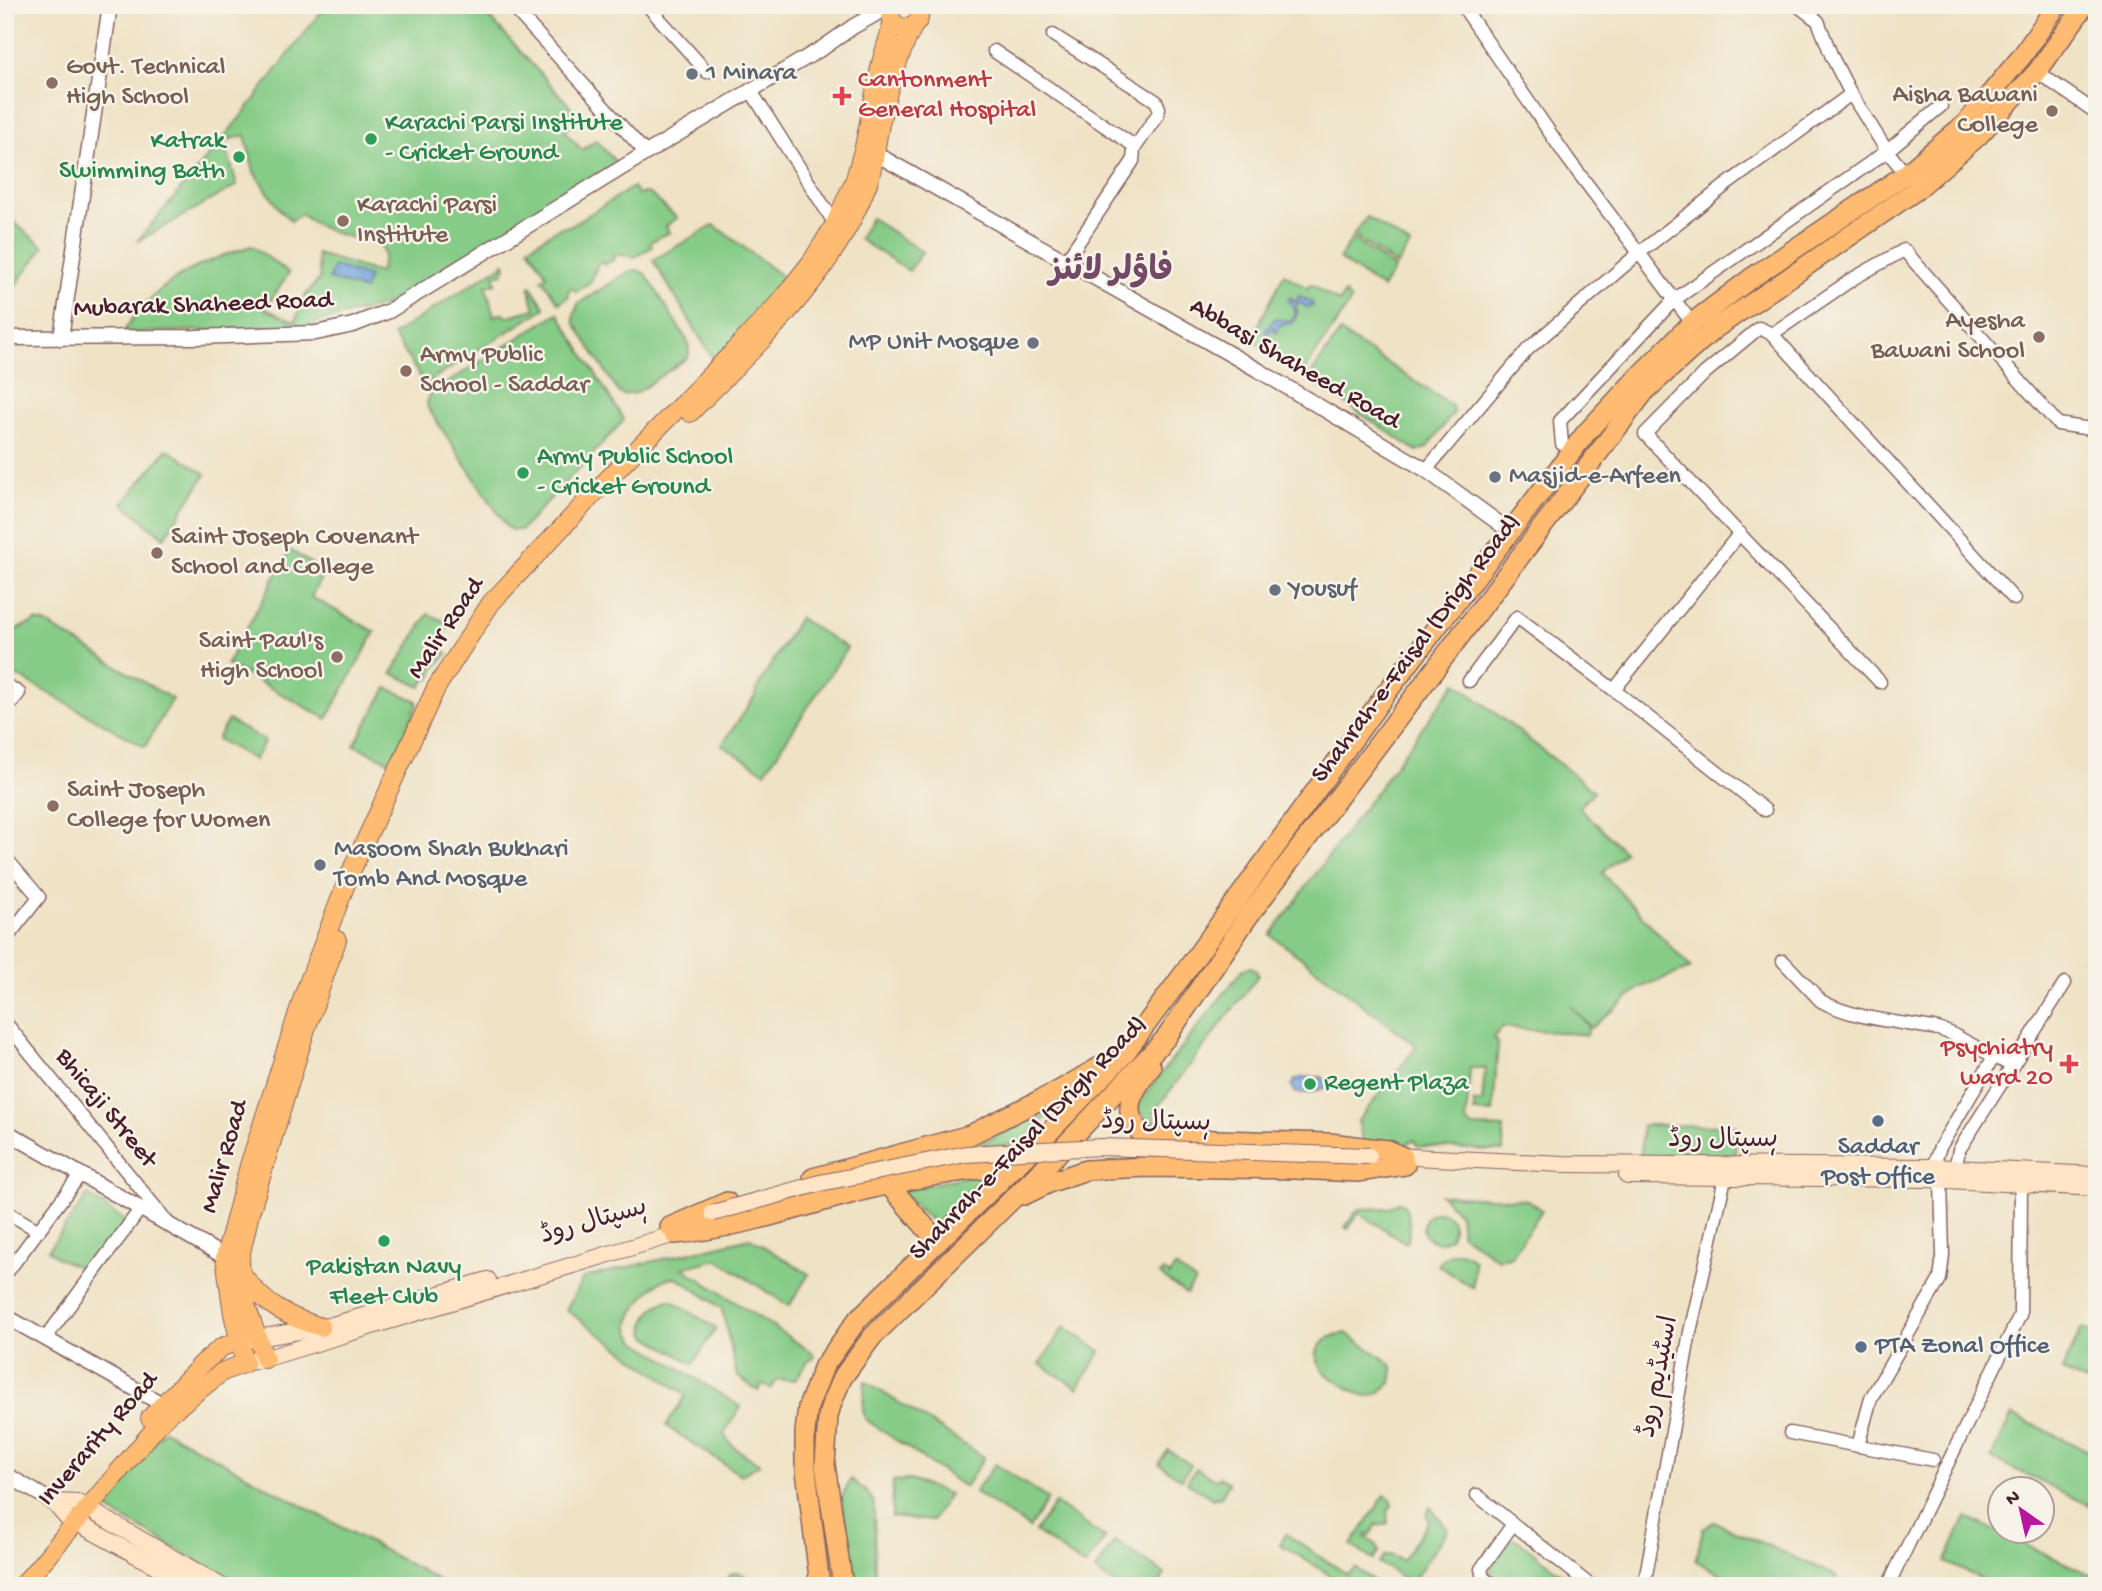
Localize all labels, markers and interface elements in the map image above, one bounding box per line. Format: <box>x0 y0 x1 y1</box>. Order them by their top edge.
place label: Govt. Technical High School <box>66 53 226 114</box>
place label: 1 Minara <box>705 59 798 90</box>
marker: 1 Minara <box>684 66 700 82</box>
place label: Cantonment General Hospital <box>858 66 1036 127</box>
marker: Govt. Technical High School <box>44 75 60 91</box>
place label: Aisha Bawani College <box>1893 81 2039 142</box>
marker: Cantonment General Hospital <box>832 86 852 106</box>
marker: Aisha Bawani College <box>2044 103 2060 119</box>
place label: Karachi Parsi Institute - Cricket Ground <box>385 109 623 170</box>
place label: Katrak Swimming Bath <box>59 127 227 188</box>
marker: Karachi Parsi Institute - Cricket Ground <box>363 131 379 147</box>
marker: Katrak Swimming Bath <box>231 149 247 165</box>
place label: Karachi Parsi Institute <box>357 191 497 252</box>
marker: Karachi Parsi Institute <box>335 213 351 229</box>
district label: فاؤلر لائنز <box>1046 250 1173 292</box>
street label: Mubarak Shaheed Road <box>73 286 335 326</box>
street label: Abbasi Shaheed Road <box>1183 292 1406 439</box>
place label: Ayesha Bawani School <box>1870 307 2027 368</box>
place label: MP Unit Mosque <box>848 328 1020 359</box>
marker: Ayesha Bawani School <box>2031 329 2047 345</box>
marker: MP Unit Mosque <box>1025 335 1041 351</box>
place label: Army Public School - Saddar <box>420 341 591 402</box>
marker: Army Public School - Saddar <box>398 363 414 379</box>
place label: Army Public School - Cricket Ground <box>537 443 733 504</box>
place label: Masjid-e-Arfeen <box>1509 462 1682 493</box>
marker: Army Public School - Cricket Ground <box>515 465 531 481</box>
marker: Masjid-e-Arfeen <box>1487 469 1503 485</box>
street label: Shahrah-e-Faisal (Drigh Road) <box>1306 508 1528 790</box>
place label: Saint Joseph Covenant School and College <box>171 523 420 584</box>
marker: Saint Joseph Covenant School and College <box>149 545 165 561</box>
street label: Malir Road <box>402 571 493 686</box>
place label: Yousuf <box>1287 575 1359 606</box>
marker: Yousuf <box>1267 582 1283 598</box>
place label: Saint Paul's High School <box>199 627 324 688</box>
marker: Saint Paul's High School <box>329 649 345 665</box>
place label: Saint Joseph College for Women <box>67 776 271 837</box>
marker: Saint Joseph College for Women <box>45 798 61 814</box>
place label: Masoom Shah Bukhari Tomb And Mosque <box>332 835 569 896</box>
marker: Masoom Shah Bukhari Tomb And Mosque <box>312 857 328 873</box>
street label: Shahrah-e-Faisal (Drigh Road) <box>903 1010 1155 1268</box>
place label: Psychiatry ward 20 <box>1940 1034 2053 1095</box>
street label: Bhicaji Street <box>47 1042 164 1177</box>
marker: Psychiatry ward 20 <box>2059 1054 2079 1074</box>
place label: Regent Plaza <box>1324 1069 1470 1100</box>
marker: Regent Plaza <box>1302 1076 1318 1092</box>
street label: Malir Road <box>195 1095 257 1217</box>
street label: ہسپتال روڈ <box>1101 1107 1211 1140</box>
marker: Saddar Post Office <box>1870 1113 1886 1129</box>
street label: ہسپتال روڈ <box>1668 1125 1778 1157</box>
place label: Saddar Post Office <box>1820 1133 1935 1194</box>
street label: ہسپتال روڈ <box>537 1192 651 1253</box>
marker: Pakistan Navy Fleet Club <box>376 1233 392 1249</box>
place label: Pakistan Navy Fleet Club <box>306 1253 462 1314</box>
street label: اسٹیڈیم روڈ <box>1632 1313 1687 1441</box>
place label: PTA Zonal Office <box>1874 1332 2050 1363</box>
marker: PTA Zonal Office <box>1853 1339 1869 1355</box>
street label: Inverarity Road <box>32 1365 167 1514</box>
north arrow <box>1986 1476 2056 1546</box>
text: N <box>2002 1486 2025 1512</box>

